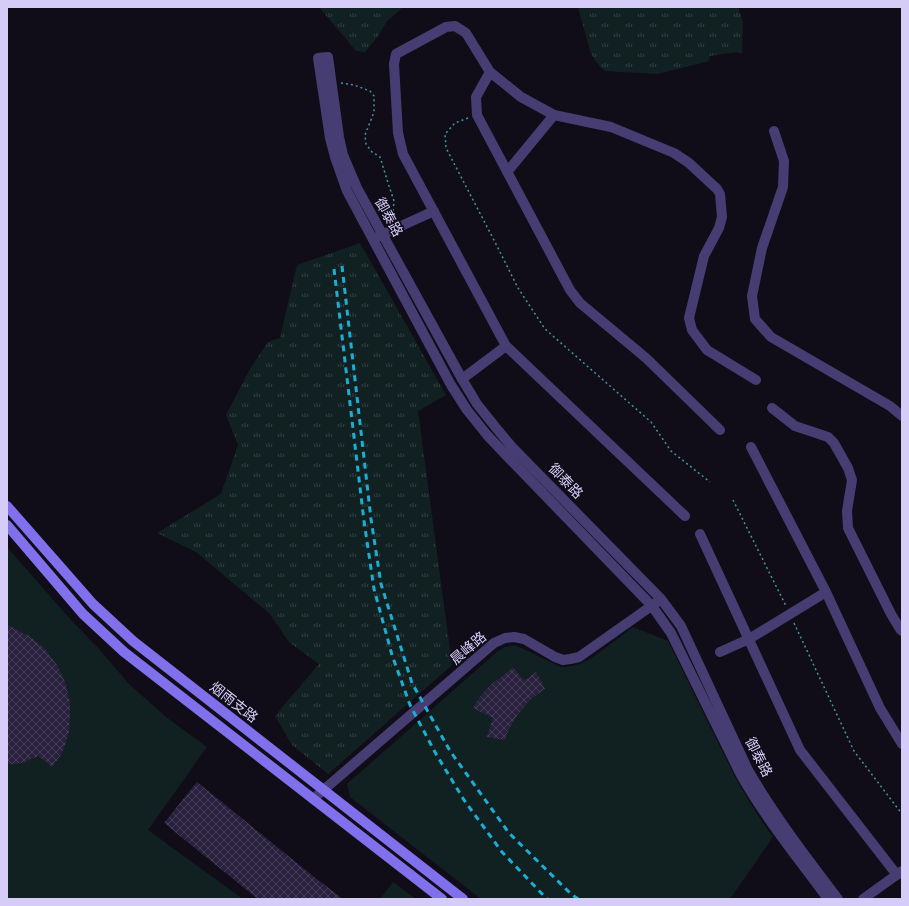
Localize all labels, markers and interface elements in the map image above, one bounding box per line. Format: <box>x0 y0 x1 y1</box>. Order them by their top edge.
street label: 御泰路 <box>371 194 407 240</box>
street label: 御泰路 <box>545 460 587 502</box>
street label: 晨峰路 <box>446 628 490 668</box>
street label: 烟雨支路 <box>206 678 262 726</box>
street label: 御泰路 <box>741 734 777 780</box>

